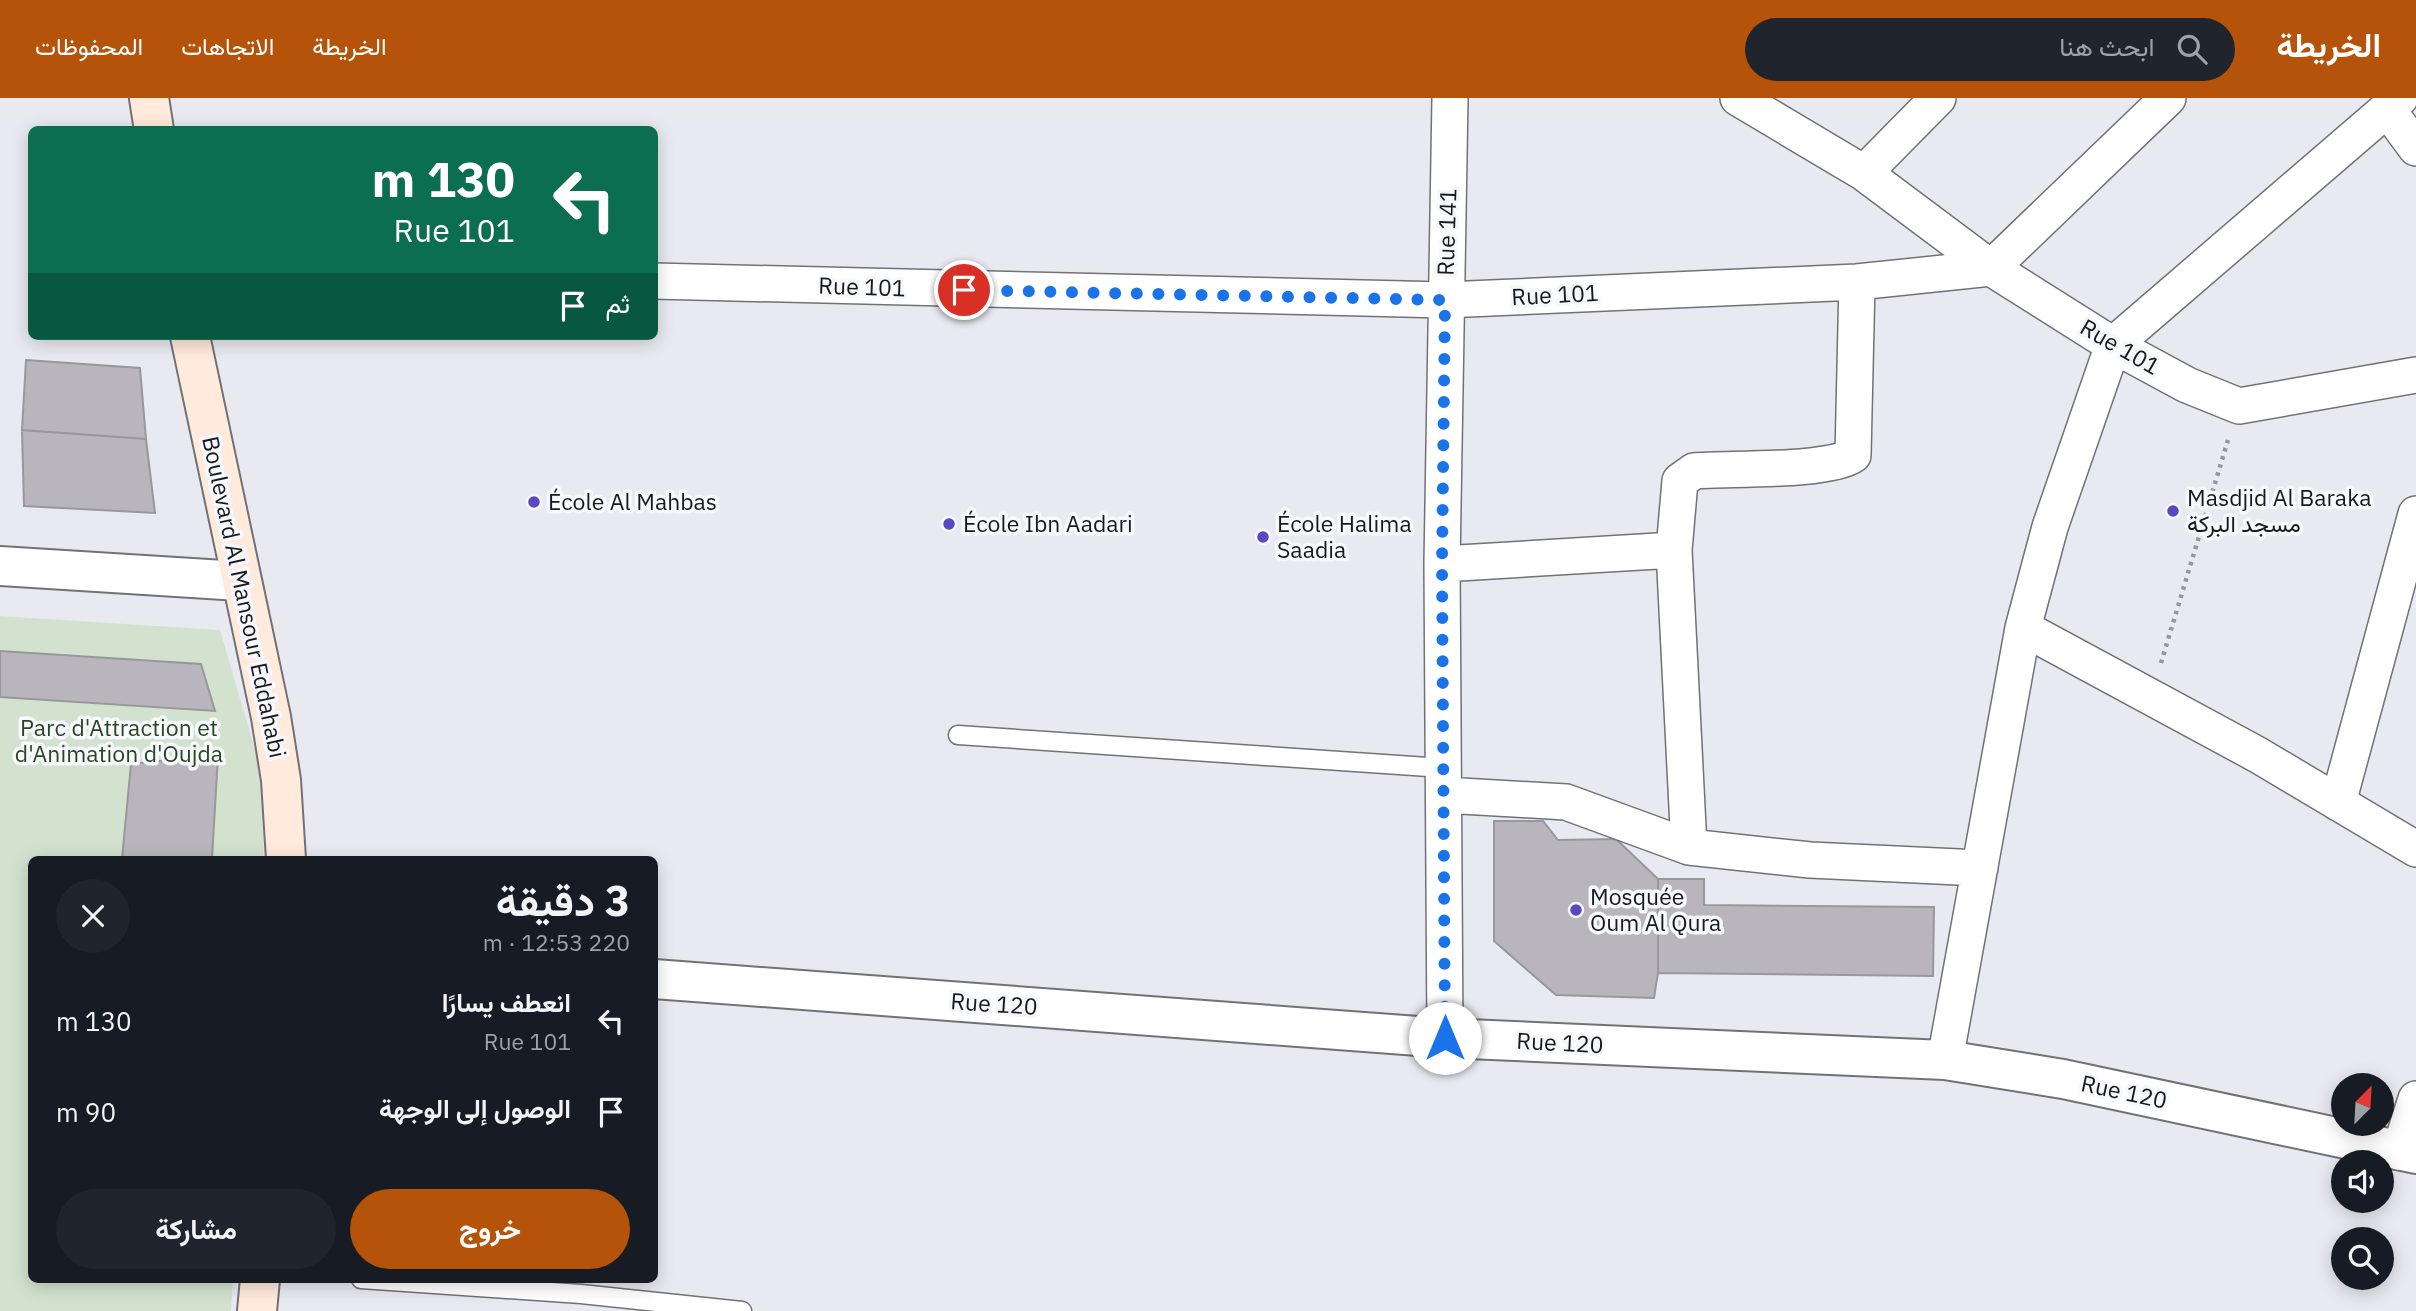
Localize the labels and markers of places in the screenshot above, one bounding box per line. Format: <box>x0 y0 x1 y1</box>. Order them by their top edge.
pin <box>934 260 994 320</box>
place label: Masdjid Al Baraka مسجد البركة <box>2187 482 2371 539</box>
place label: École Al Mahbas <box>548 486 717 516</box>
marker: École Al Mahbas <box>526 494 542 510</box>
marker: Masdjid Al Baraka مسجد البركة <box>2165 503 2181 519</box>
place label: École Ibn Aadari <box>963 508 1133 538</box>
place label: École Halima Saadia <box>1277 508 1412 564</box>
marker: École Ibn Aadari <box>941 516 957 532</box>
marker: École Halima Saadia <box>1255 529 1271 545</box>
place label: Mosquée Oum Al Qura <box>1590 881 1721 937</box>
marker: Mosquée Oum Al Qura <box>1568 902 1584 918</box>

